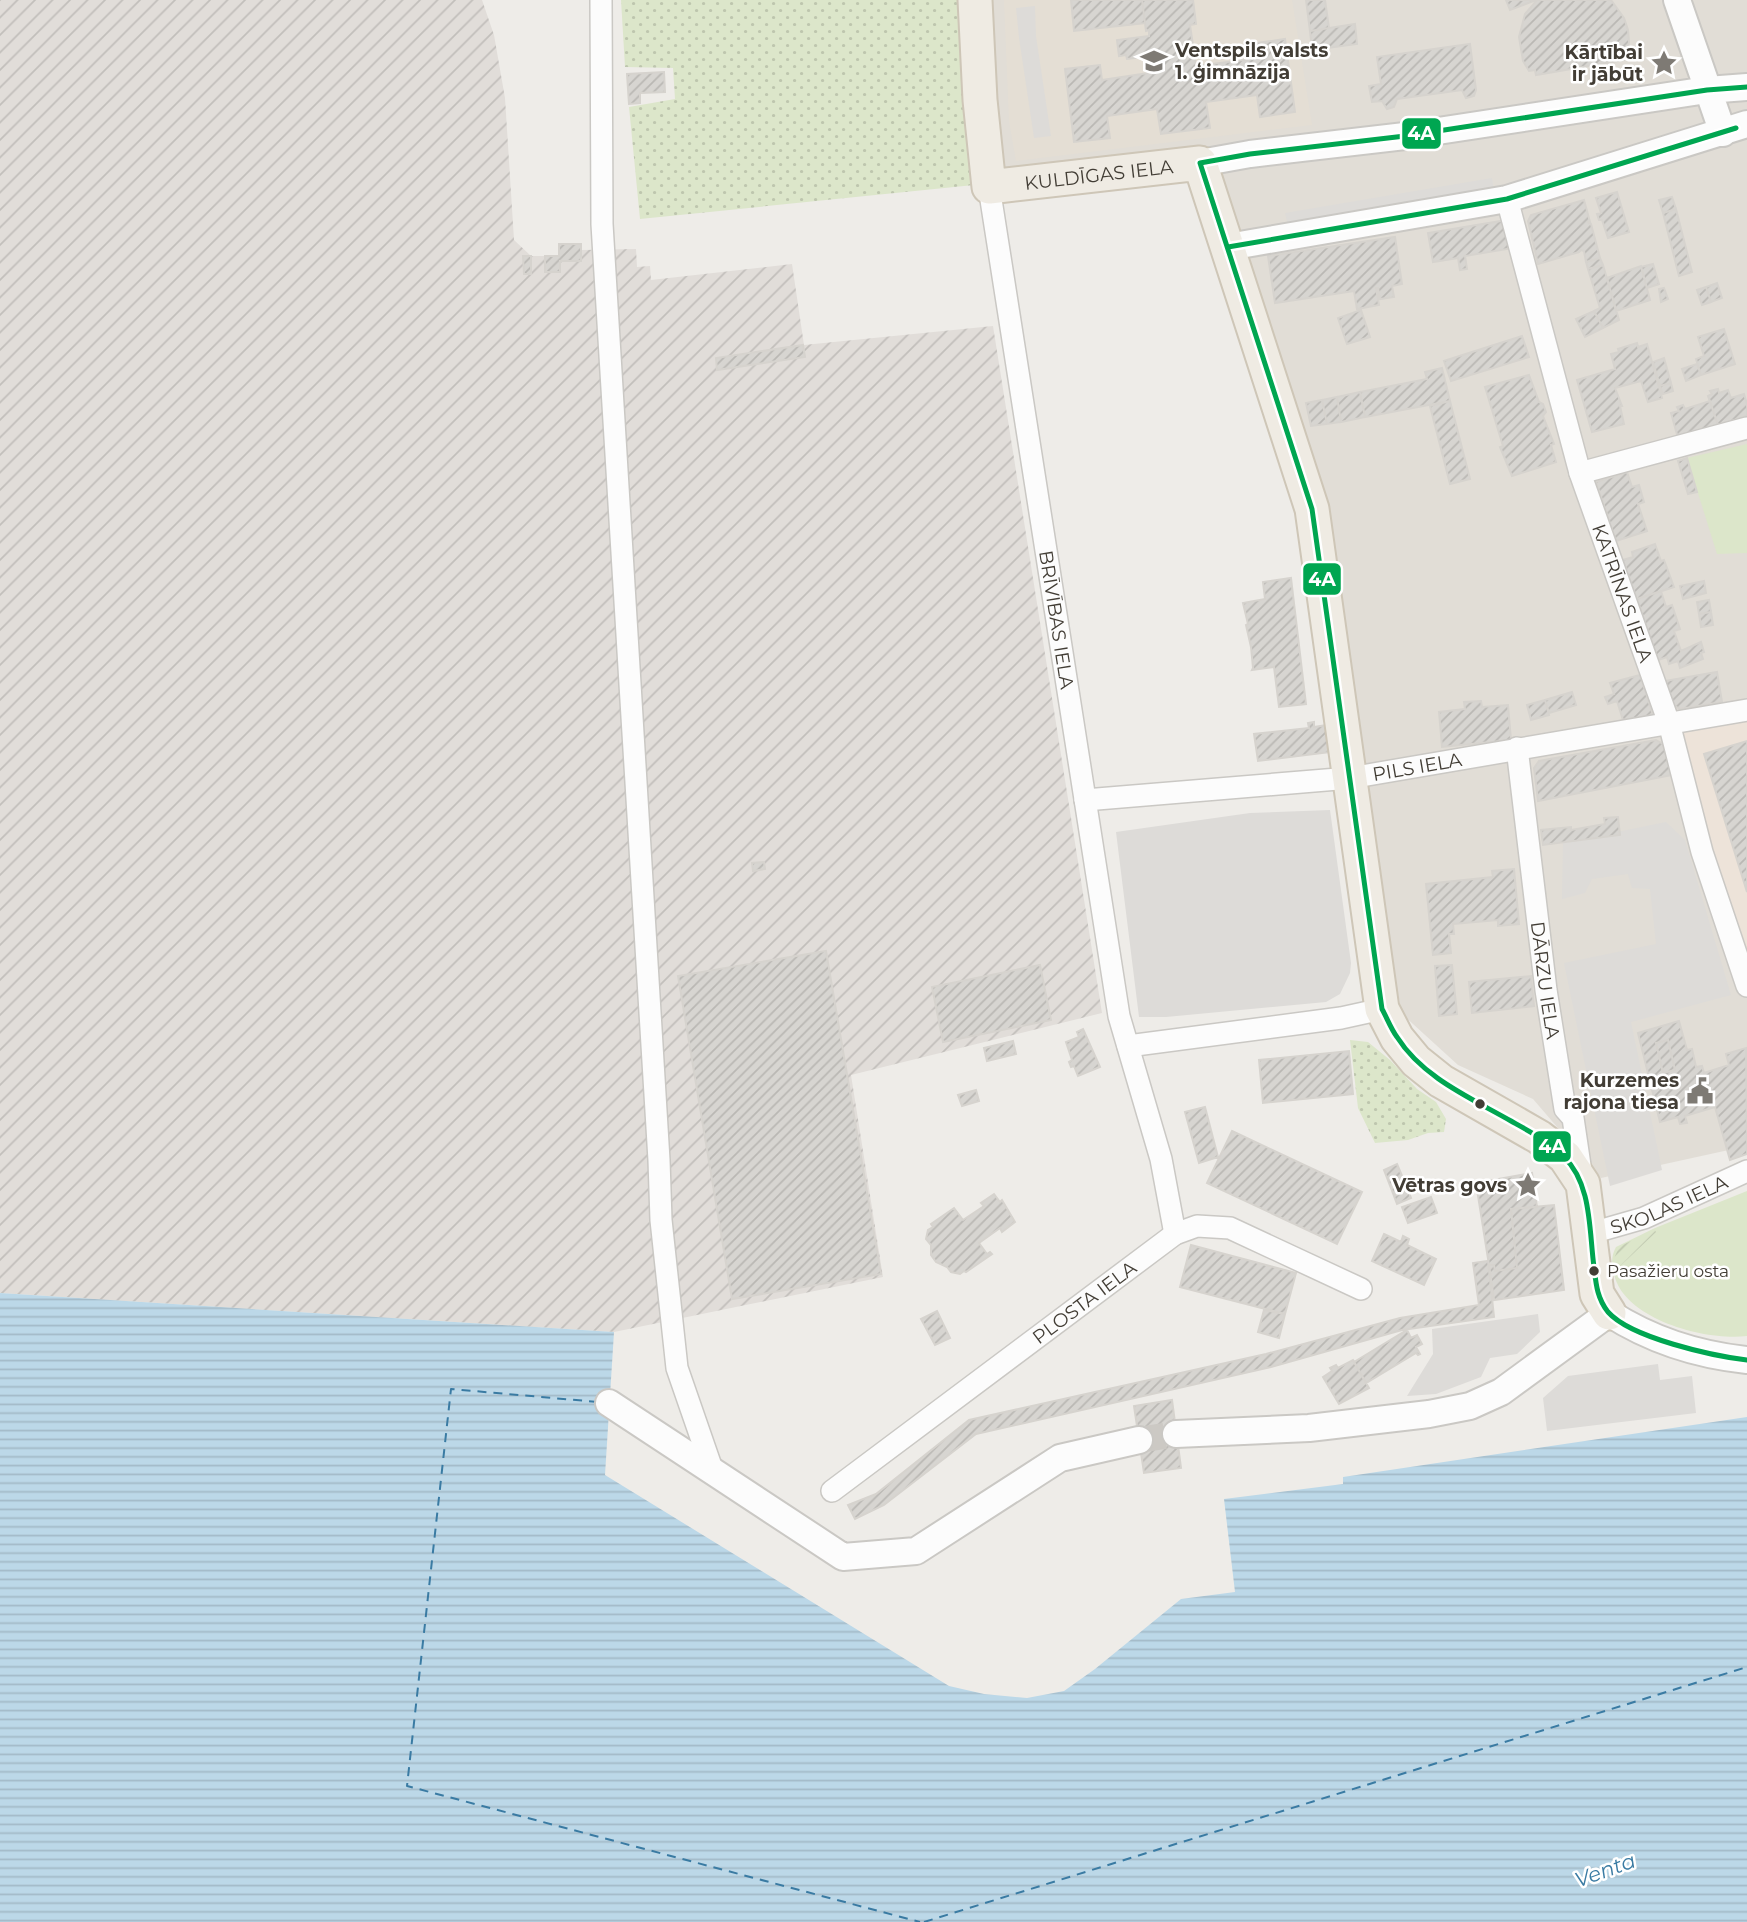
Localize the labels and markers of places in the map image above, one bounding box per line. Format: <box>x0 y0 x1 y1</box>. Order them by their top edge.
place label: Ventspils valsts 1. ģimnāzija <box>1174 39 1328 84</box>
place label: Kārtībai ir jābūt <box>1565 41 1643 86</box>
school or university icon: Ventspils valsts 1. ģimnāzija <box>1139 46 1169 76</box>
place icon: Kārtībai ir jābūt <box>1649 48 1679 78</box>
place label: Kurzemes rajona tiesa <box>1564 1069 1679 1114</box>
public building icon: Kurzemes rajona tiesa <box>1685 1076 1715 1106</box>
unlabelled marker <box>1473 1097 1487 1111</box>
place icon: Vētras govs <box>1513 1170 1543 1200</box>
place label: Vētras govs <box>1391 1174 1507 1197</box>
place label: Pasažieru osta <box>1607 1261 1729 1281</box>
marker: Pasažieru osta <box>1587 1264 1601 1278</box>

